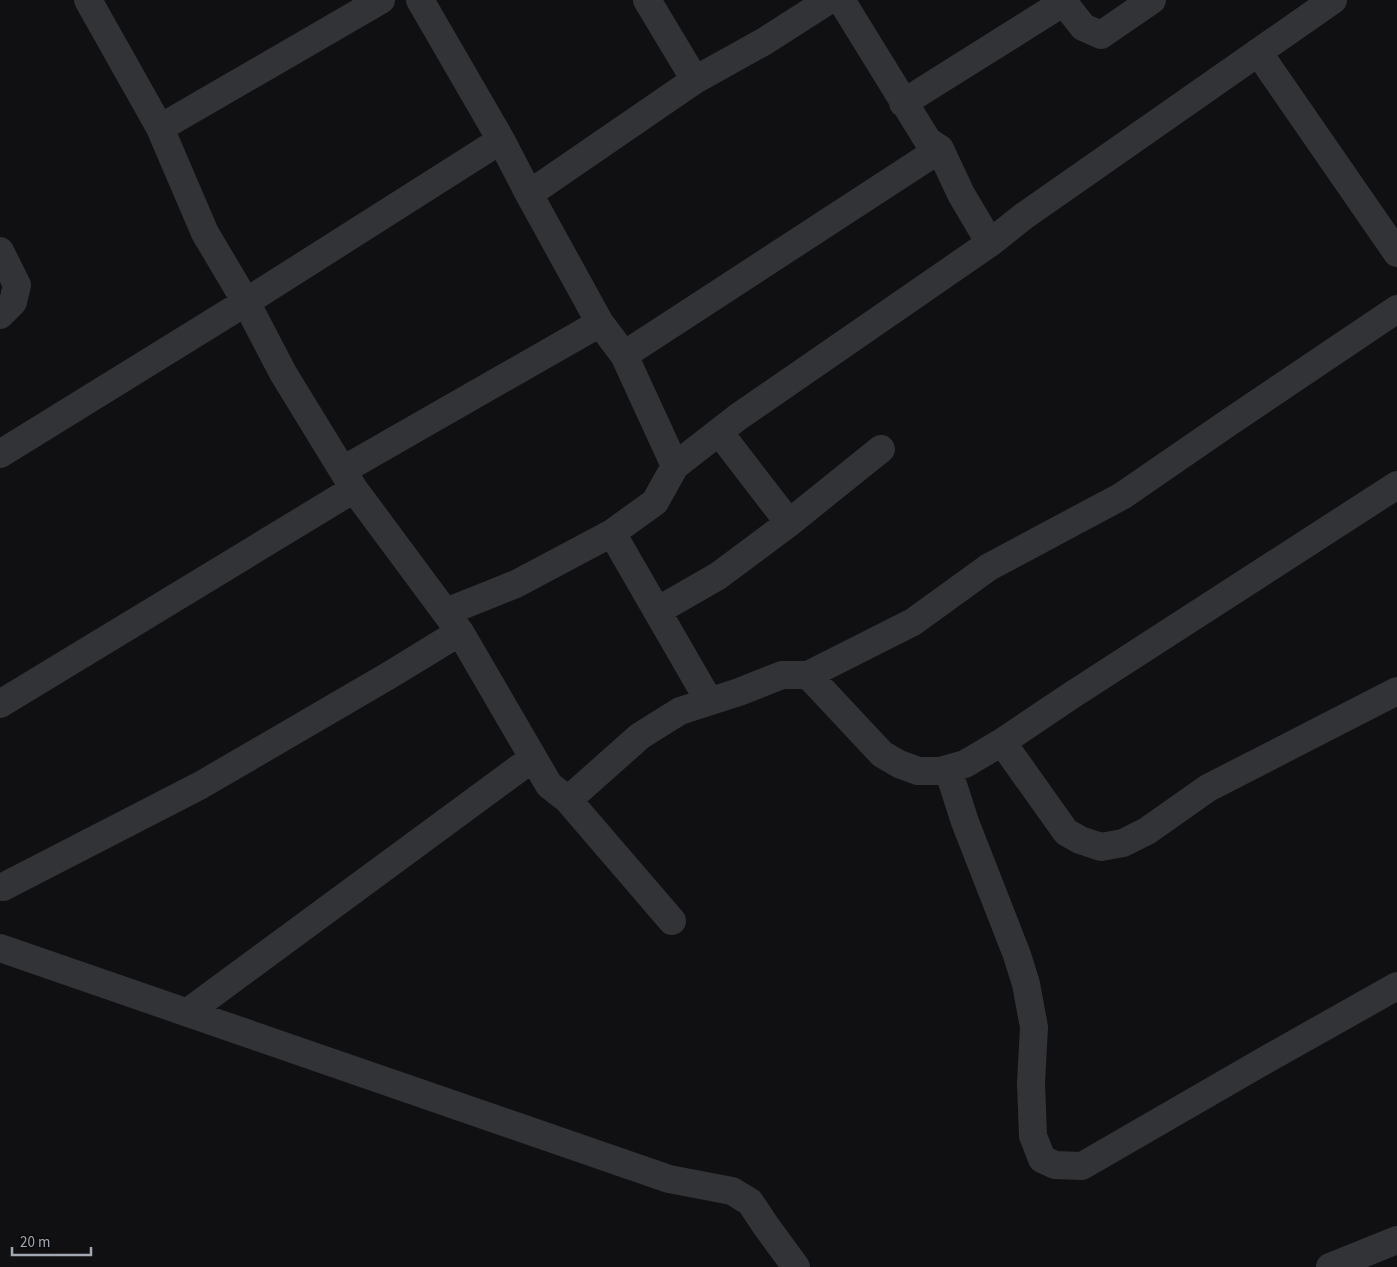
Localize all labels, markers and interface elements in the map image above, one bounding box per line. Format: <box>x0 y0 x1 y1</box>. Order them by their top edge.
scale bar <box>12 1224 91 1256</box>
text: 20 m <box>20 1232 50 1253</box>

